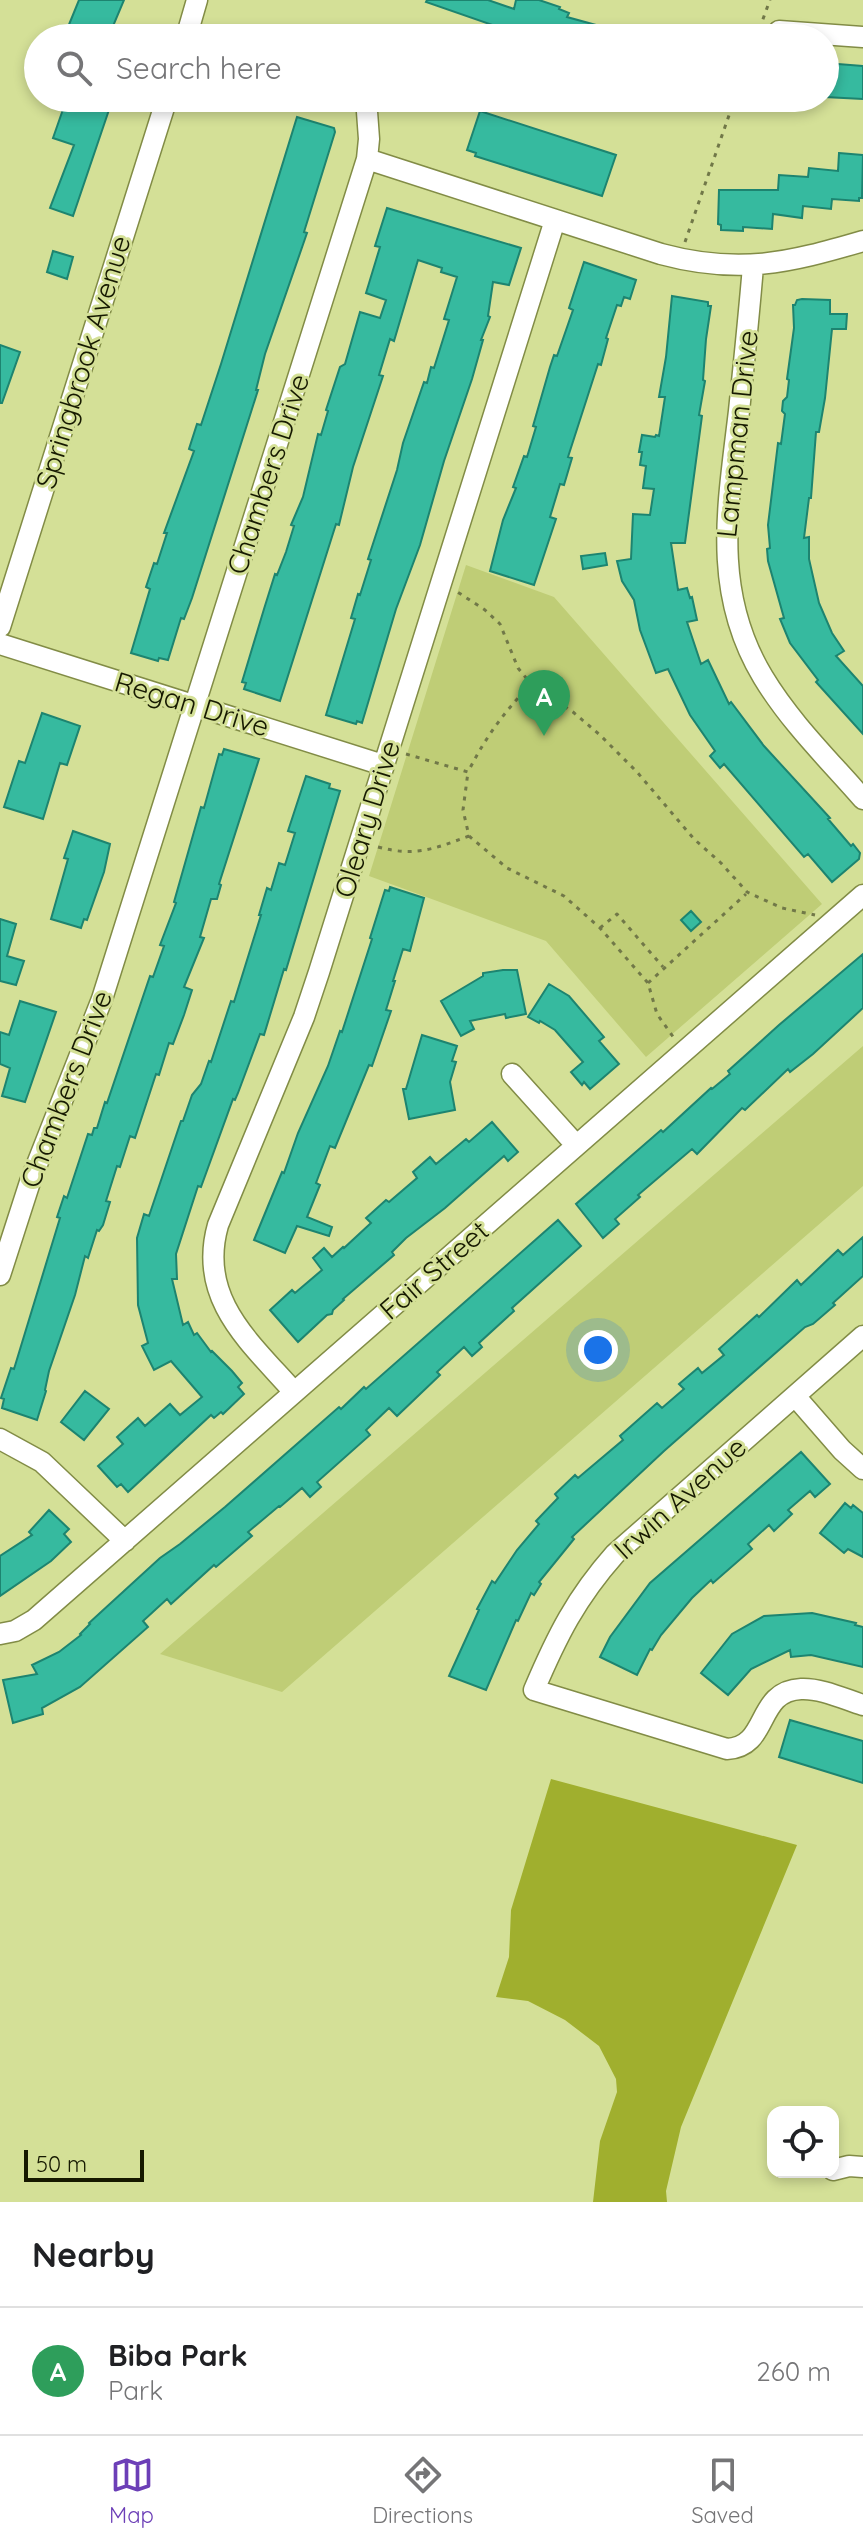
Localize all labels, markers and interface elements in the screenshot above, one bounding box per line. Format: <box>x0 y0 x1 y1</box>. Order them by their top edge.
search box <box>24 24 839 112</box>
icon: search <box>52 46 96 90</box>
text: Search here <box>116 49 282 87</box>
street label: Springbrook Avenue <box>27 231 138 492</box>
street label: Lampman Drive <box>708 329 765 539</box>
street label: Chambers Drive <box>219 369 316 578</box>
street label: Regan Drive <box>111 663 274 744</box>
pin: A <box>518 670 570 736</box>
street label: Oleary Drive <box>326 736 407 902</box>
street label: Chambers Drive <box>12 985 119 1192</box>
street label: Fair Street <box>372 1213 495 1327</box>
your location <box>578 1330 618 1370</box>
street label: Irwin Avenue <box>606 1429 753 1566</box>
map controls <box>767 2106 839 2178</box>
button: locate <box>767 2106 839 2178</box>
scale bar <box>24 2146 144 2182</box>
text: 50 m <box>36 2150 87 2178</box>
text: Nearby <box>32 2233 155 2276</box>
text: Biba Park <box>108 2336 248 2374</box>
text: A <box>50 2355 66 2388</box>
text: 260 m <box>756 2355 831 2388</box>
text: Park <box>108 2374 163 2407</box>
tab: Map <box>109 2453 154 2529</box>
tab: Directions <box>372 2453 473 2529</box>
tab: Saved <box>691 2453 754 2529</box>

